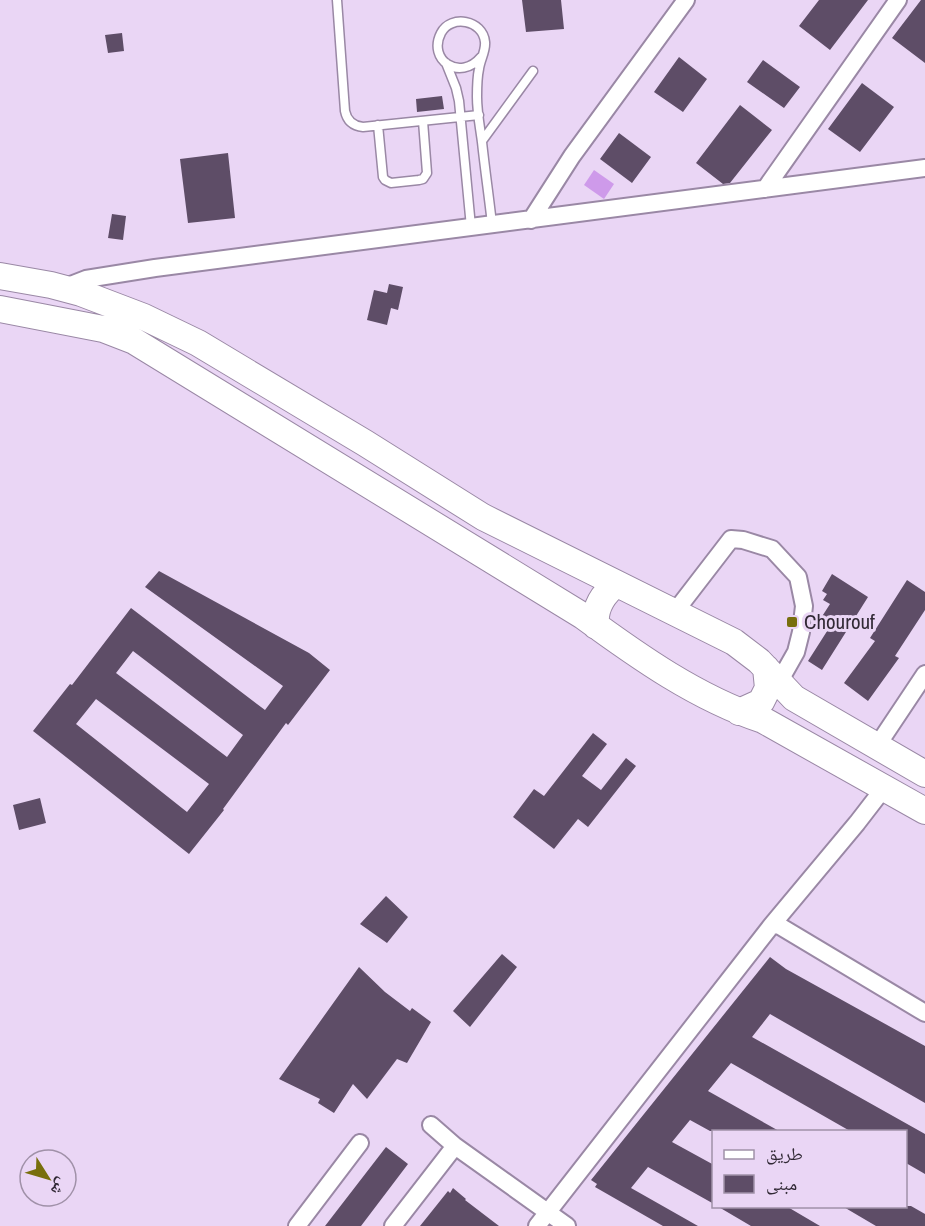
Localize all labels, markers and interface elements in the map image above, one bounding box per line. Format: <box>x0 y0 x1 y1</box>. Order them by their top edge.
place label: Chourouf <box>804 607 875 636</box>
marker: Chourouf <box>785 615 799 629</box>
legend <box>712 1130 907 1208</box>
text: طريق <box>766 1141 803 1166</box>
north arrow <box>18 1148 78 1208</box>
text: مبنى <box>766 1171 797 1196</box>
text: ش <box>46 1174 74 1200</box>

